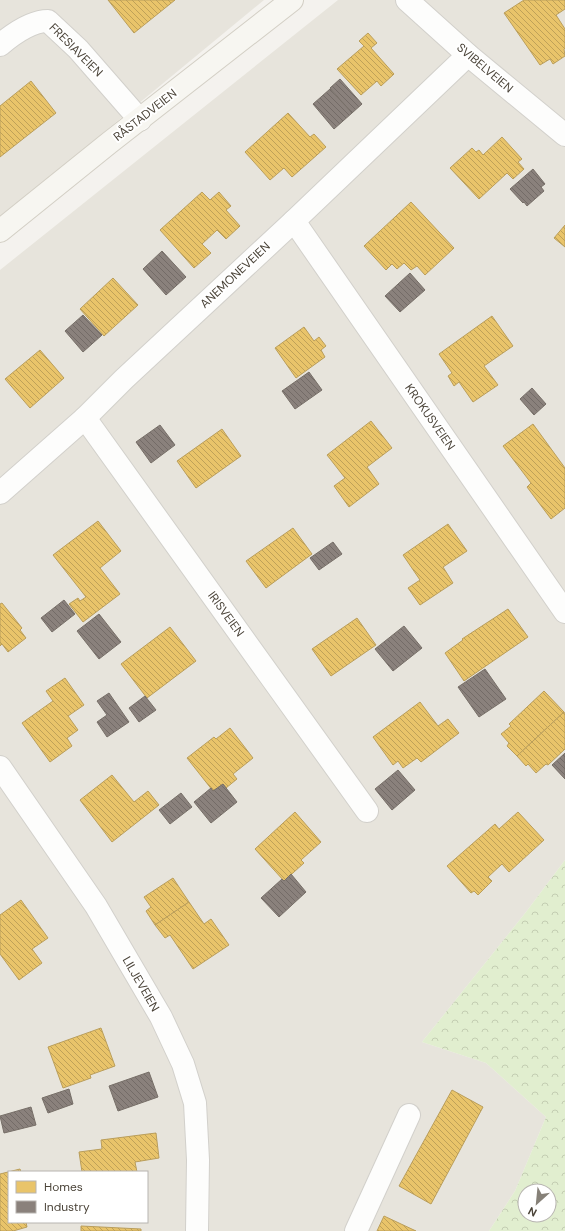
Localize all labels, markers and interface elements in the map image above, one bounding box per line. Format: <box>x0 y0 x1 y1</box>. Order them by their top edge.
street label: FRESIAVEIEN <box>46 20 106 80</box>
street label: SVIBELVEIEN <box>453 40 517 96</box>
street label: RÅSTADVEIEN <box>110 85 180 145</box>
street label: ANEMONEVEIEN <box>197 238 273 312</box>
street label: KROKUSVEIEN <box>401 381 459 453</box>
street label: IRISVEIEN <box>204 588 248 640</box>
street label: LILJEVEIEN <box>119 954 163 1014</box>
legend <box>8 1171 148 1223</box>
text: Homes <box>44 1179 83 1195</box>
north arrow <box>517 1183 557 1223</box>
text: Industry <box>44 1199 90 1215</box>
text: N <box>526 1204 539 1220</box>

